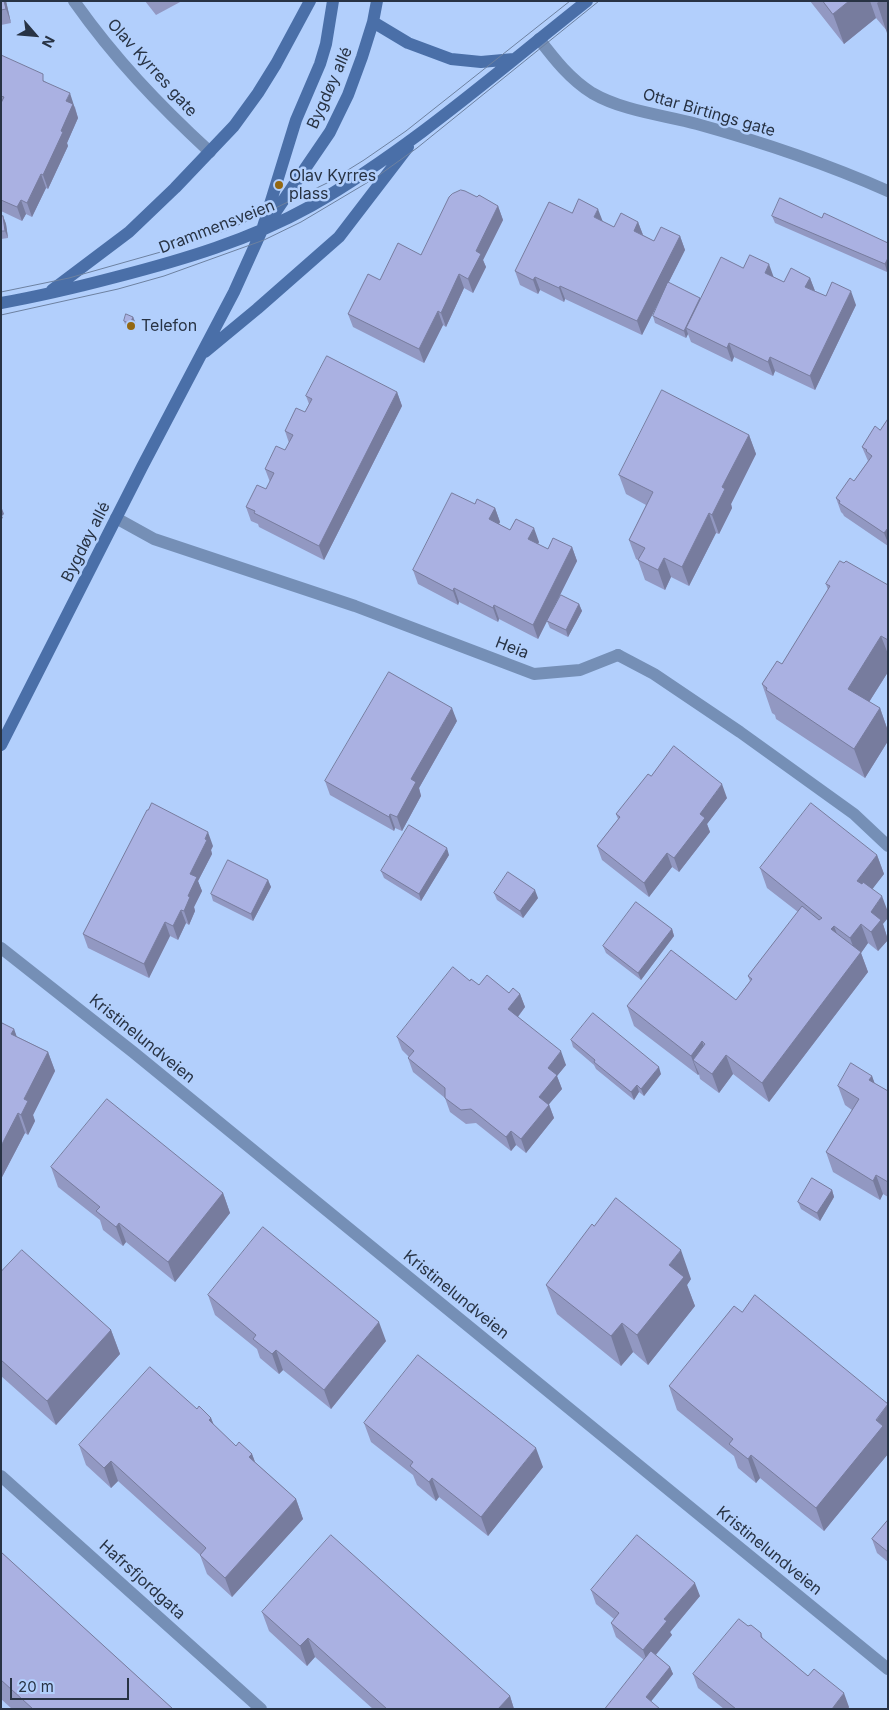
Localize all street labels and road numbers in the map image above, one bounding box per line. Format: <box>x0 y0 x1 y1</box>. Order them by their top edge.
street label: Olav Kyrres gate <box>103 15 201 121</box>
street label: Bygdøy allé <box>303 44 357 132</box>
street label: Ottar Birtings gate <box>640 85 778 141</box>
street label: Drammensveien <box>156 196 278 258</box>
street label: Bygdøy allé <box>58 499 114 585</box>
street label: Heia <box>493 633 531 663</box>
street label: Kristinelundveien <box>85 990 199 1088</box>
street label: Kristinelundveien <box>399 1246 513 1344</box>
street label: Kristinelundveien <box>712 1502 826 1600</box>
street label: Hafrsfjordgata <box>95 1536 189 1624</box>

